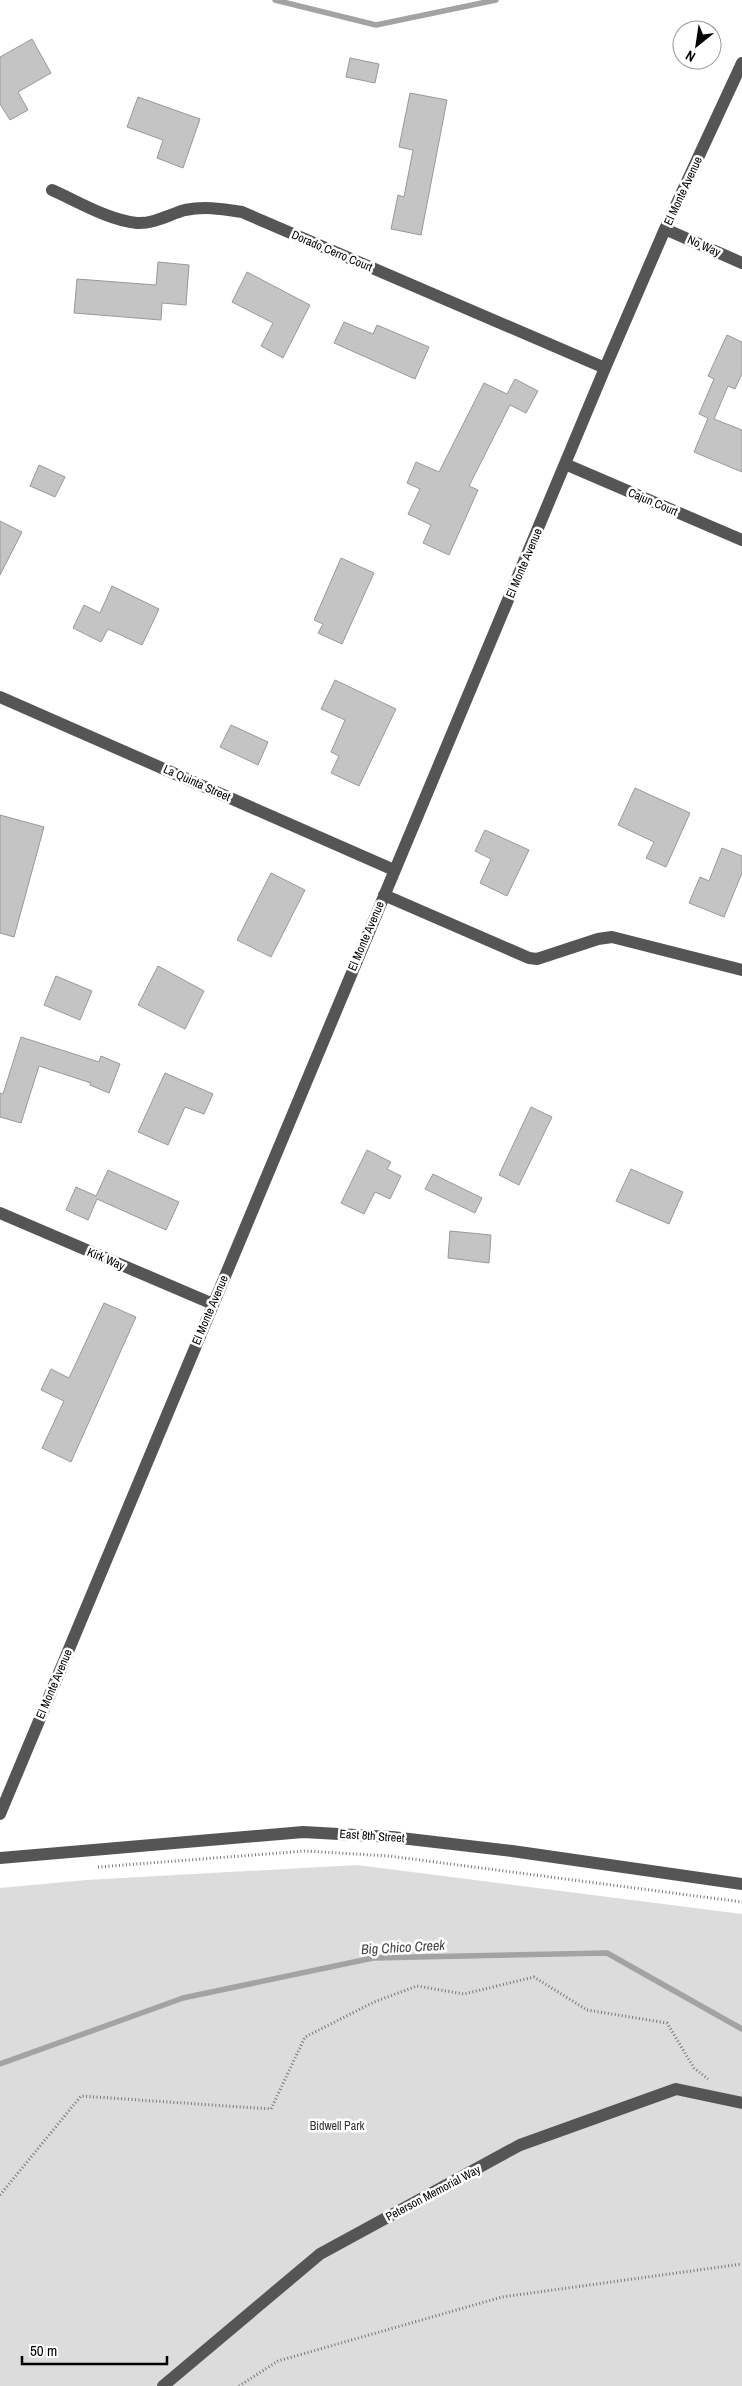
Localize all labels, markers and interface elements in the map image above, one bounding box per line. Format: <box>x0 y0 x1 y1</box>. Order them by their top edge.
north arrow <box>672 20 722 70</box>
text: N <box>682 46 699 66</box>
street label: El Monte Avenue <box>660 154 706 228</box>
street label: Dorado Cerro Court <box>289 227 375 275</box>
street label: No Way <box>685 232 723 260</box>
street label: Cajun Court <box>626 484 681 520</box>
street label: El Monte Avenue <box>502 526 546 600</box>
street label: La Quinta Street <box>161 761 233 805</box>
street label: El Monte Avenue <box>344 899 388 973</box>
street label: Kirk Way <box>85 1244 127 1274</box>
street label: El Monte Avenue <box>188 1273 232 1347</box>
street label: El Monte Avenue <box>32 1647 76 1721</box>
street label: East 8th Street <box>339 1826 405 1846</box>
water label: Big Chico Creek <box>360 1936 447 1958</box>
park label: Bidwell Park <box>310 2118 364 2134</box>
street label: Peterson Memorial Way <box>383 2161 483 2225</box>
scale bar <box>22 2334 168 2366</box>
text: 50 m <box>30 2340 57 2361</box>

